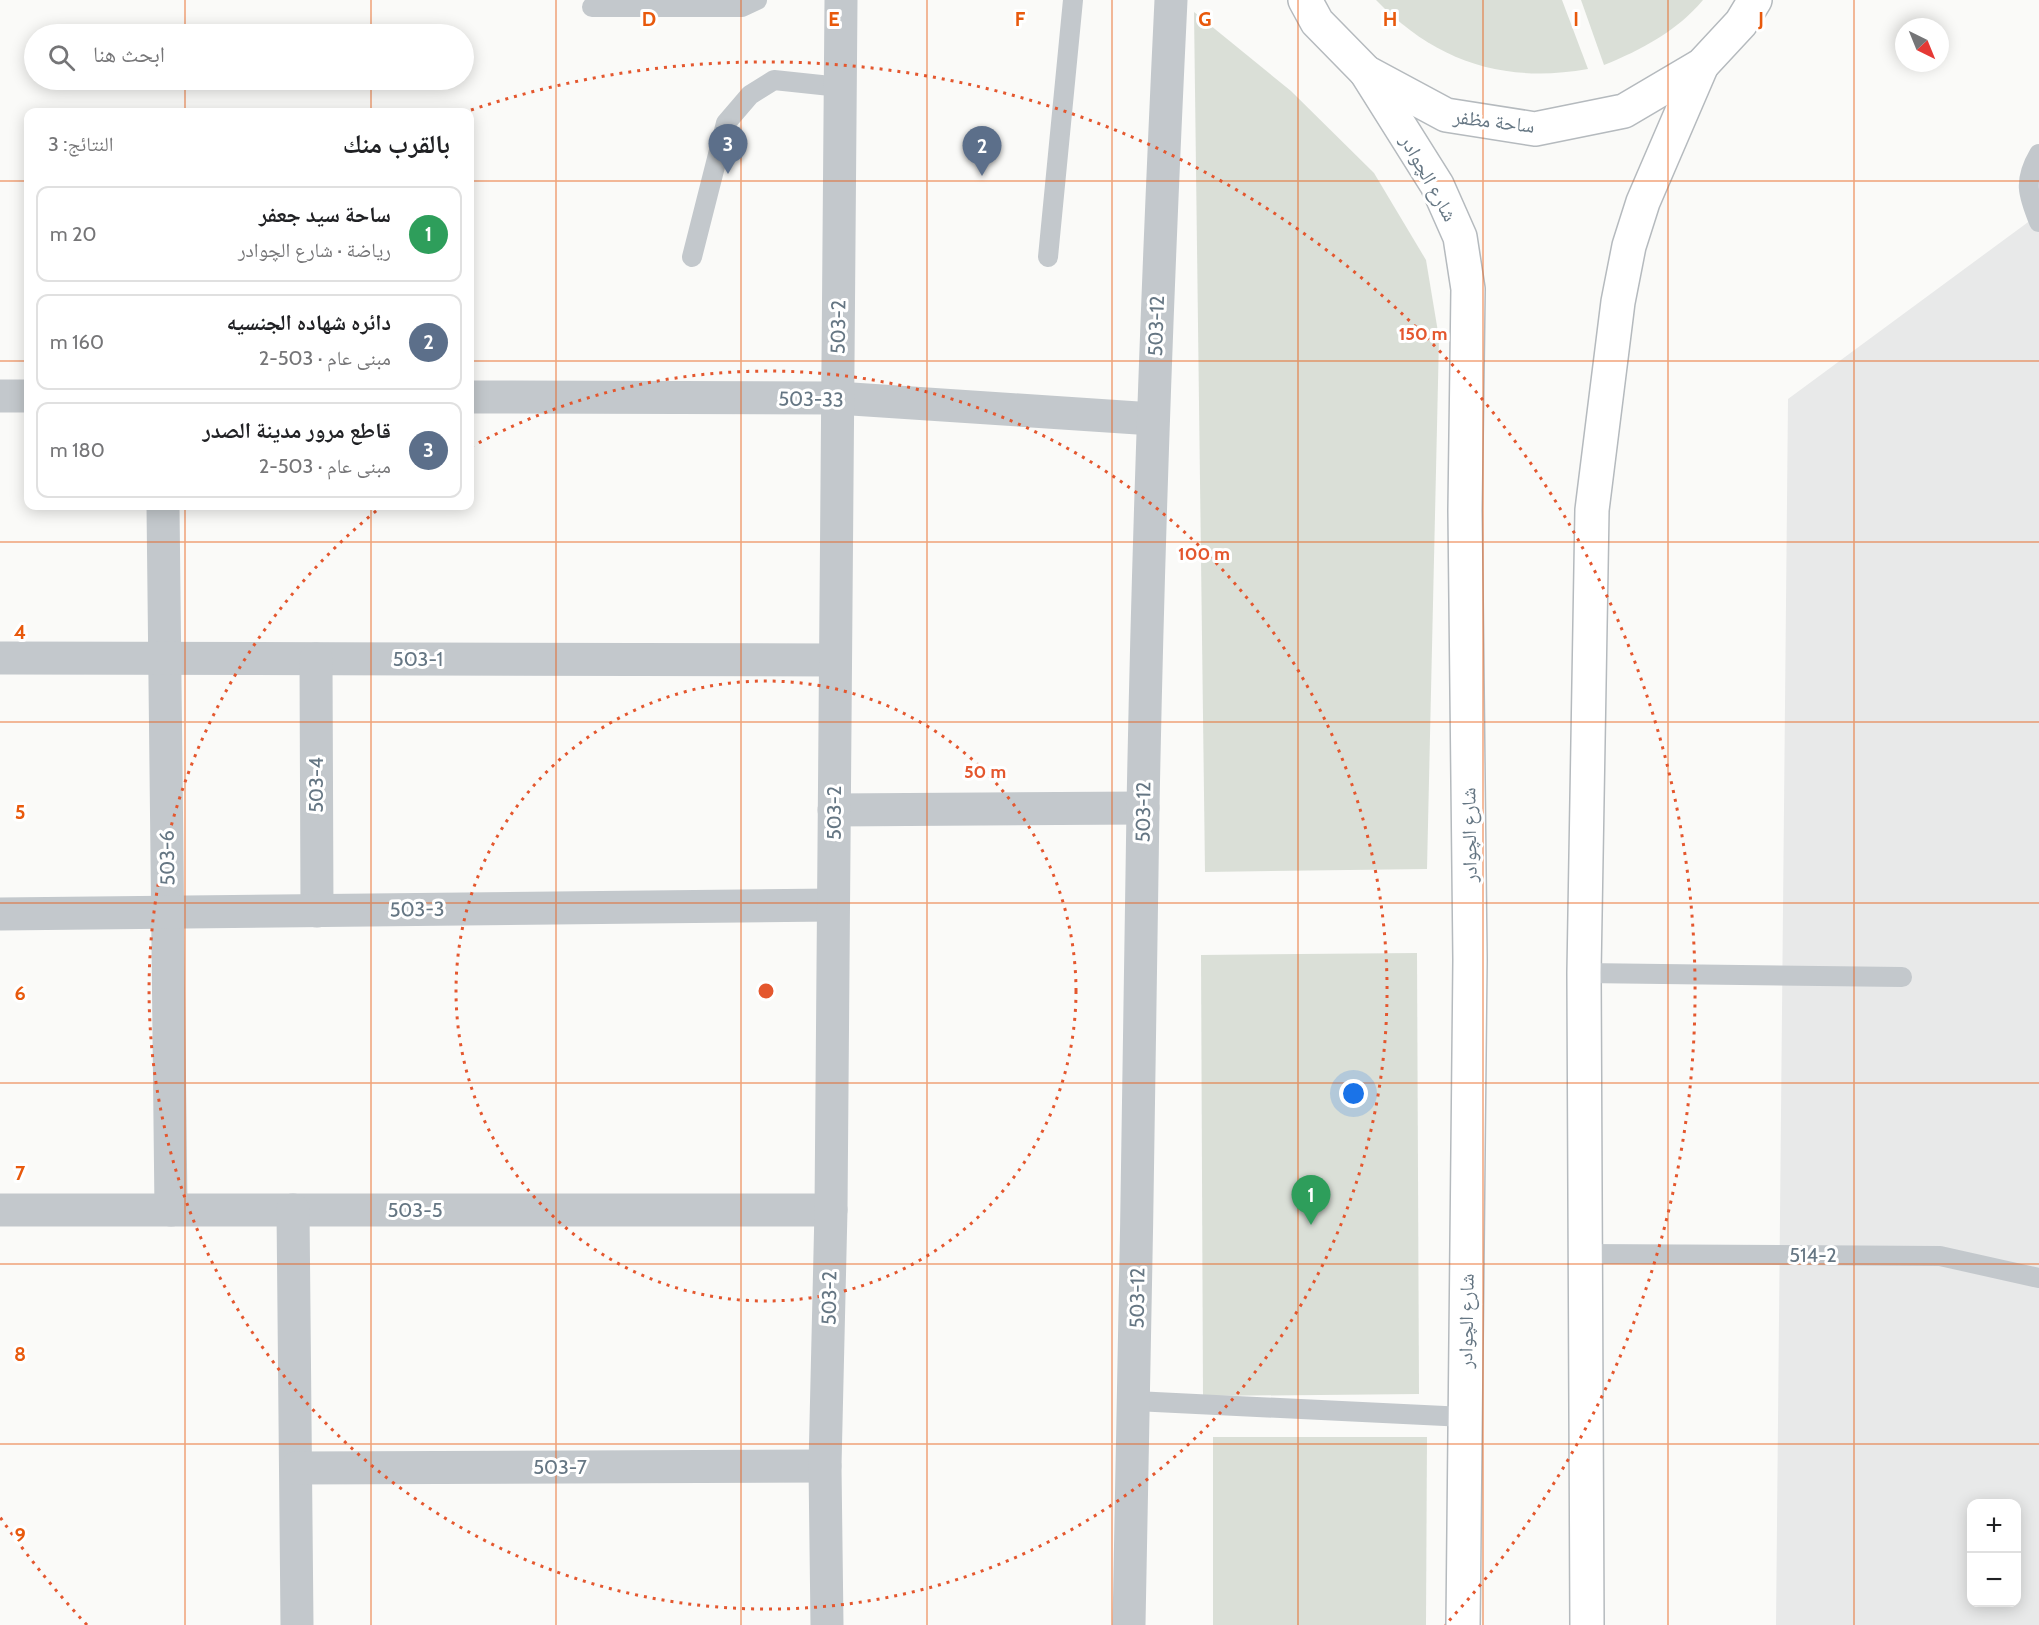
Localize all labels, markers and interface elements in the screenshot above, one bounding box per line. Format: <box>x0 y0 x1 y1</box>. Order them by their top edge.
text: D <box>642 7 656 31</box>
text: E <box>828 7 840 31</box>
text: F <box>1015 7 1026 31</box>
text: G <box>1198 7 1212 31</box>
text: H <box>1383 7 1397 31</box>
text: I <box>1573 7 1579 31</box>
text: J <box>1757 7 1764 31</box>
north arrow <box>1895 18 1949 72</box>
search box <box>24 24 474 90</box>
icon: search <box>45 41 78 74</box>
text: ابحث هنا <box>93 41 165 68</box>
street label: ساحة مظفر <box>1451 104 1536 138</box>
pin: 3 <box>708 124 748 174</box>
pin: 2 <box>962 126 1002 176</box>
text: بالقرب منك <box>343 128 450 160</box>
street label: شارع الچوادر <box>1394 130 1463 226</box>
text: النتائج: 3 <box>48 132 113 156</box>
text: ساحة سيد جعفر <box>259 201 391 228</box>
text: 20 m <box>50 222 97 246</box>
text: 1 <box>425 222 432 246</box>
text: رياضة · شارع الچوادر <box>238 238 391 262</box>
street label: 503-12 <box>1143 295 1169 357</box>
street label: 503-2 <box>826 300 850 354</box>
text: دائره شهاده الجنسيه <box>226 309 391 336</box>
text: 150 m <box>1399 323 1447 345</box>
text: 160 m <box>50 330 104 354</box>
text: 2 <box>423 330 434 354</box>
text: مبنى عام · 503-2 <box>259 346 391 370</box>
street label: 503-33 <box>778 386 844 412</box>
text: قاطع مرور مدينة الصدر <box>202 417 391 444</box>
text: 180 m <box>50 438 105 462</box>
text: 3 <box>423 438 434 462</box>
text: مبنى عام · 503-2 <box>259 454 391 478</box>
text: 100 m <box>1178 543 1230 565</box>
text: 4 <box>14 620 26 644</box>
street label: 503-1 <box>393 647 443 671</box>
street label: 503-4 <box>304 757 328 813</box>
text: 50 m <box>964 761 1006 783</box>
street label: 503-12 <box>1130 781 1156 843</box>
street label: 503-2 <box>822 786 846 840</box>
street label: شارع الچوادر <box>1456 787 1483 884</box>
text: 5 <box>15 800 25 824</box>
street label: 503-6 <box>155 830 179 886</box>
street label: 503-3 <box>389 897 445 921</box>
text: 6 <box>14 981 26 1005</box>
centre of rings <box>756 981 776 1001</box>
your location <box>1339 1079 1368 1108</box>
text: 7 <box>15 1161 26 1185</box>
pin: 1 <box>1292 1176 1330 1225</box>
street label: 503-5 <box>388 1198 442 1222</box>
street label: 514-2 <box>1789 1243 1837 1267</box>
street label: 503-12 <box>1124 1267 1150 1329</box>
street label: 503-2 <box>817 1271 841 1325</box>
street label: شارع الچوادر <box>1453 1273 1480 1370</box>
text: 8 <box>14 1342 26 1366</box>
street label: 503-7 <box>533 1455 587 1479</box>
map controls <box>1967 1499 2021 1607</box>
button: + <box>1967 1499 2021 1553</box>
text: 9 <box>14 1523 26 1547</box>
button: − <box>1967 1553 2021 1607</box>

